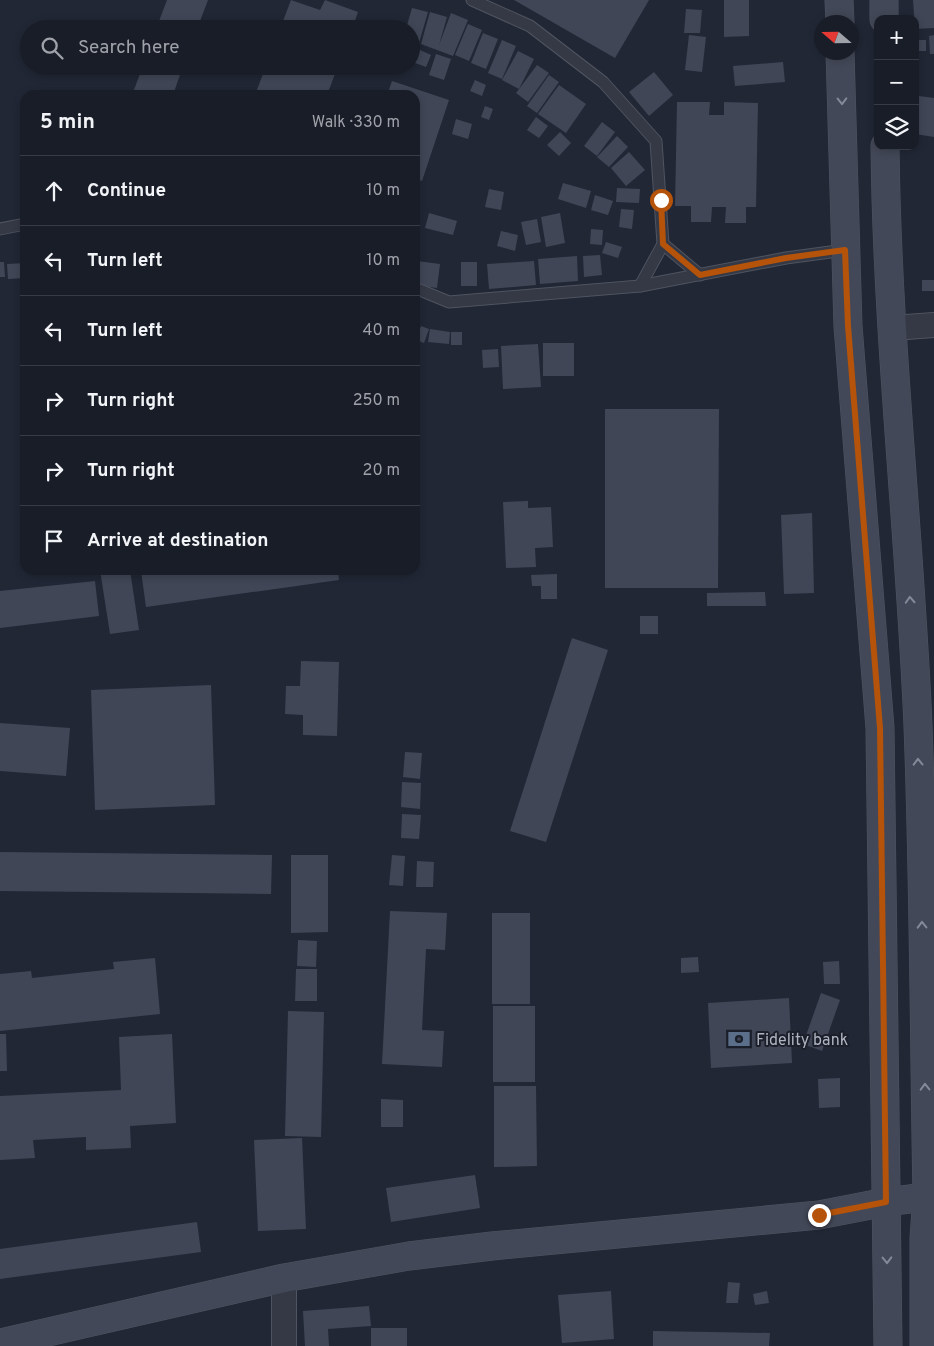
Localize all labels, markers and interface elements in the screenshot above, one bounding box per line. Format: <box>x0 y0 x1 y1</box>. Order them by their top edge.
north arrow <box>814 15 859 60</box>
map controls <box>874 15 919 150</box>
button: + <box>874 15 919 60</box>
search box <box>20 20 420 75</box>
icon: search <box>38 34 66 62</box>
text: Search here <box>78 36 180 60</box>
button: − <box>874 60 919 105</box>
one-way arrow <box>836 97 847 105</box>
button: layers <box>874 105 919 150</box>
text: 5 min <box>40 109 95 136</box>
text: Walk · 330 m <box>312 113 400 133</box>
icon: ahead <box>40 177 68 205</box>
text: Continue <box>87 179 166 203</box>
text: 10 m <box>366 181 400 201</box>
route start <box>650 189 673 212</box>
icon: left <box>40 247 68 275</box>
text: Turn left <box>87 249 163 273</box>
text: 10 m <box>366 251 400 271</box>
icon: left <box>40 317 68 345</box>
text: Turn left <box>87 319 163 343</box>
text: 40 m <box>362 321 400 341</box>
icon: right <box>40 387 68 415</box>
text: Turn right <box>87 389 175 413</box>
text: 250 m <box>353 391 400 411</box>
icon: right <box>40 457 68 485</box>
text: Turn right <box>87 459 175 483</box>
text: 20 m <box>363 461 400 481</box>
icon: arrive <box>40 527 68 555</box>
text: Arrive at destination <box>87 529 268 553</box>
one-way arrow <box>904 596 915 604</box>
one-way arrow <box>913 758 923 766</box>
one-way arrow <box>916 921 927 929</box>
bank icon: Fidelity bank <box>726 1026 752 1052</box>
place label: Fidelity bank <box>756 1031 848 1051</box>
one-way arrow <box>920 1083 930 1091</box>
route end <box>808 1204 831 1227</box>
one-way arrow <box>882 1256 892 1264</box>

